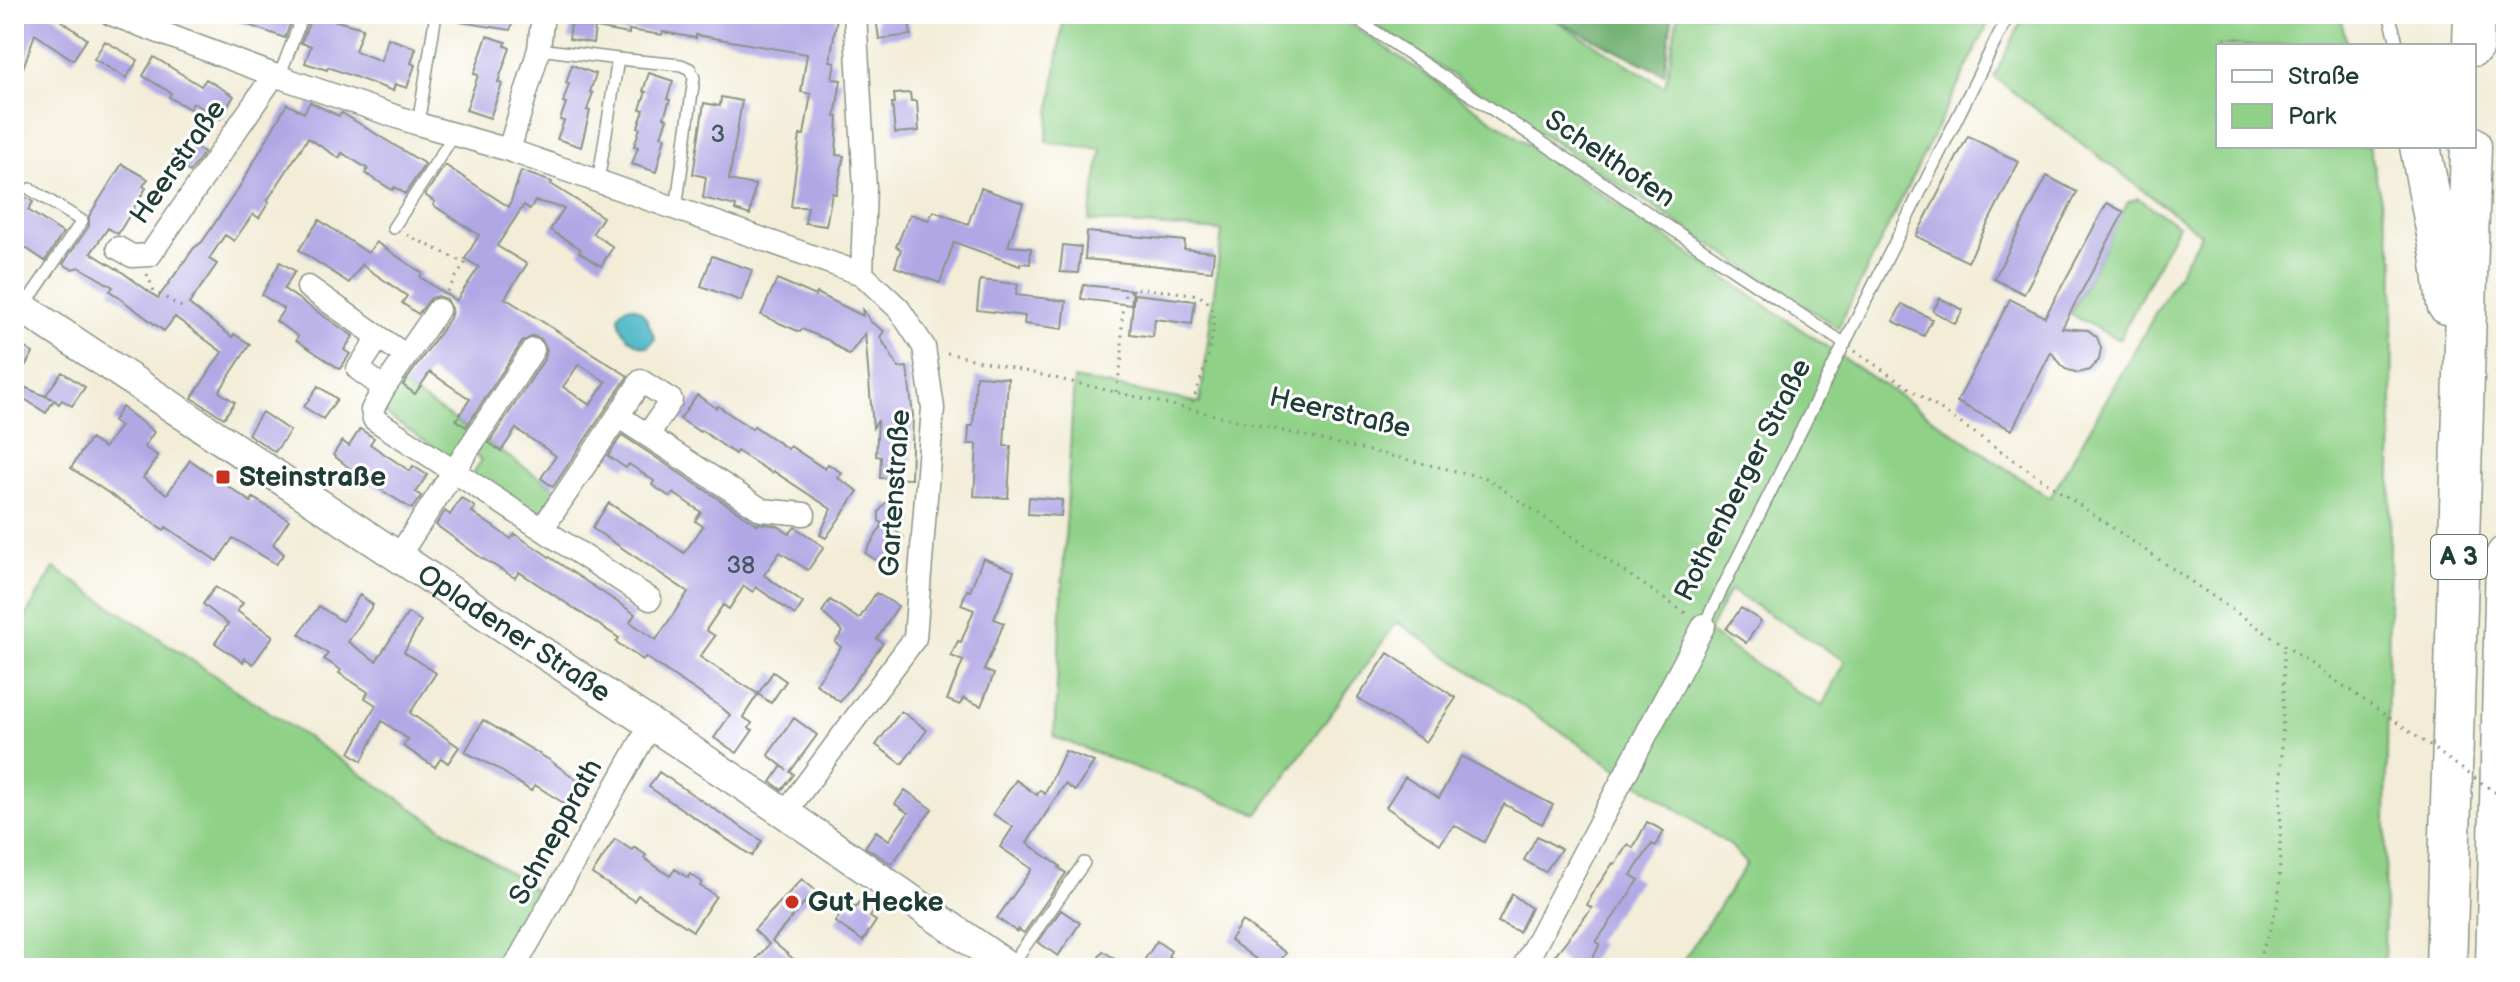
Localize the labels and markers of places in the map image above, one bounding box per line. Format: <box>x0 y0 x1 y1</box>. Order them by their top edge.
place label: Steinstraße <box>239 461 386 494</box>
marker: Steinstraße <box>214 468 232 486</box>
place label: Gut Hecke <box>808 886 944 919</box>
marker: Gut Hecke <box>783 893 801 911</box>

